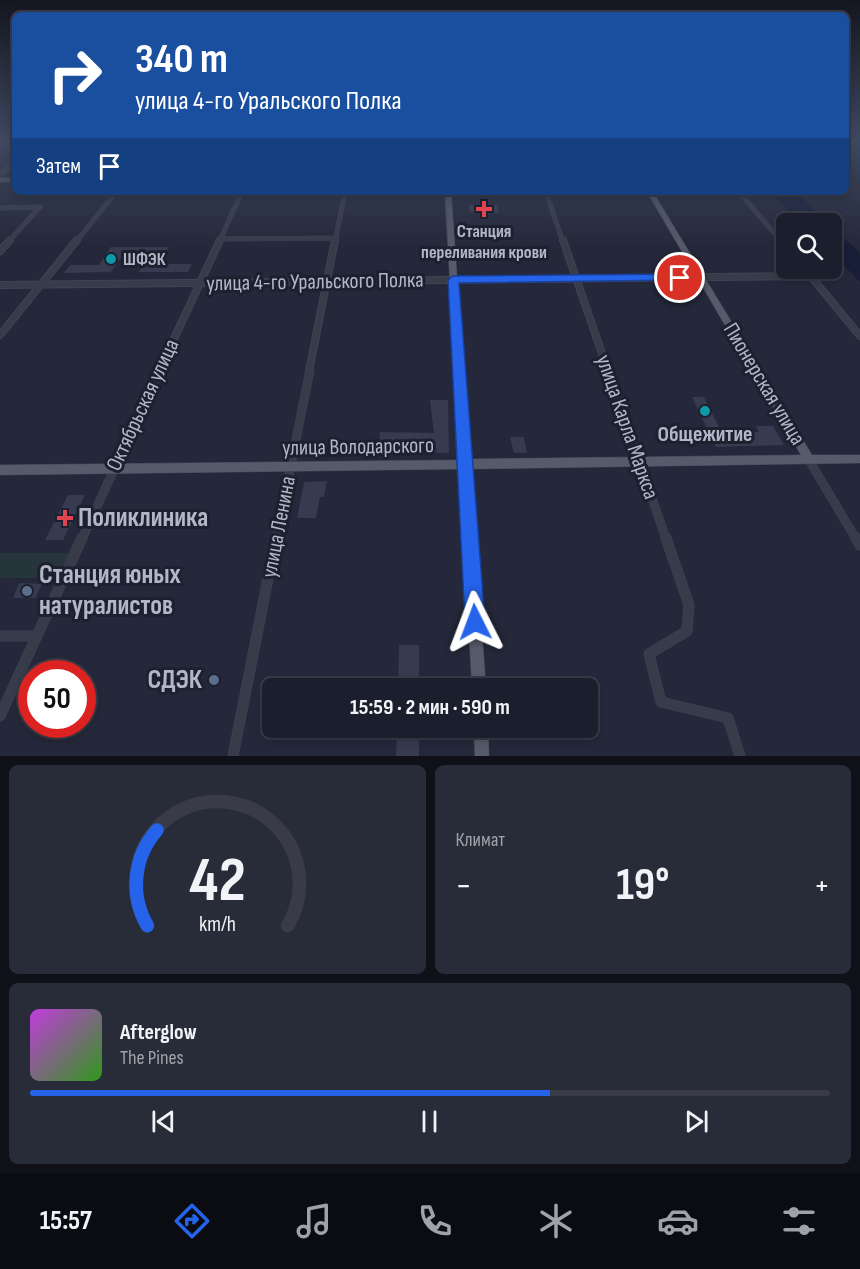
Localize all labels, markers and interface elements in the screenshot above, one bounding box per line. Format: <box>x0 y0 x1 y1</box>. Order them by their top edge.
text: 340 m <box>135 34 228 85</box>
icon: right <box>36 36 114 114</box>
text: улица 4-го Уральского Полка <box>135 85 402 117</box>
icon: arrive <box>93 150 126 183</box>
text: Затем <box>36 153 81 180</box>
marker: Станция переливания крови <box>475 200 493 218</box>
map controls <box>776 213 842 279</box>
button: search <box>776 213 842 279</box>
place label: Станция переливания крови <box>421 221 547 263</box>
place label: ШФЭК <box>123 249 166 270</box>
marker: ШФЭК <box>104 252 118 266</box>
pin <box>654 252 705 303</box>
icon: arrive <box>663 261 696 294</box>
street label: улица 4-го Уральского Полка <box>206 267 424 297</box>
street label: Пионерская улица <box>717 318 811 450</box>
street label: Октябрьская улица <box>101 335 185 475</box>
street label: улица Карла Маркса <box>590 351 664 503</box>
marker: Общежитие <box>698 404 712 418</box>
place label: Общежитие <box>658 421 752 448</box>
street label: улица Володарского <box>282 432 434 462</box>
street label: улица Ленина <box>256 474 302 580</box>
place label: Поликлиника <box>78 502 208 534</box>
marker: Поликлиника <box>56 509 74 527</box>
place label: Станция юных натуралистов <box>39 559 182 622</box>
marker: Станция юных натуралистов <box>20 584 34 598</box>
position arrow <box>443 590 507 654</box>
speed limit sign: 50 <box>18 660 96 738</box>
place label: СДЭК <box>147 664 203 696</box>
marker: СДЭК <box>207 673 221 687</box>
text: 15:59 · 2 мин · 590 m <box>350 694 510 721</box>
text: Климат <box>456 828 505 852</box>
text: 42 <box>189 844 246 919</box>
text: 19° <box>616 858 669 913</box>
text: − <box>456 866 472 906</box>
text: + <box>814 866 830 906</box>
text: km/h <box>199 913 236 938</box>
text: Afterglow <box>120 1019 197 1046</box>
text: The Pines <box>120 1046 184 1070</box>
icon: previous <box>147 1105 180 1138</box>
icon: pause <box>413 1105 446 1138</box>
icon: next <box>680 1105 713 1138</box>
icon: directions <box>171 1200 213 1242</box>
icon: music <box>293 1200 335 1242</box>
icon: phone <box>414 1200 456 1242</box>
icon: climate <box>535 1200 577 1242</box>
icon: car <box>657 1200 699 1242</box>
icon: filters <box>778 1200 820 1242</box>
text: 15:57 <box>40 1205 92 1237</box>

